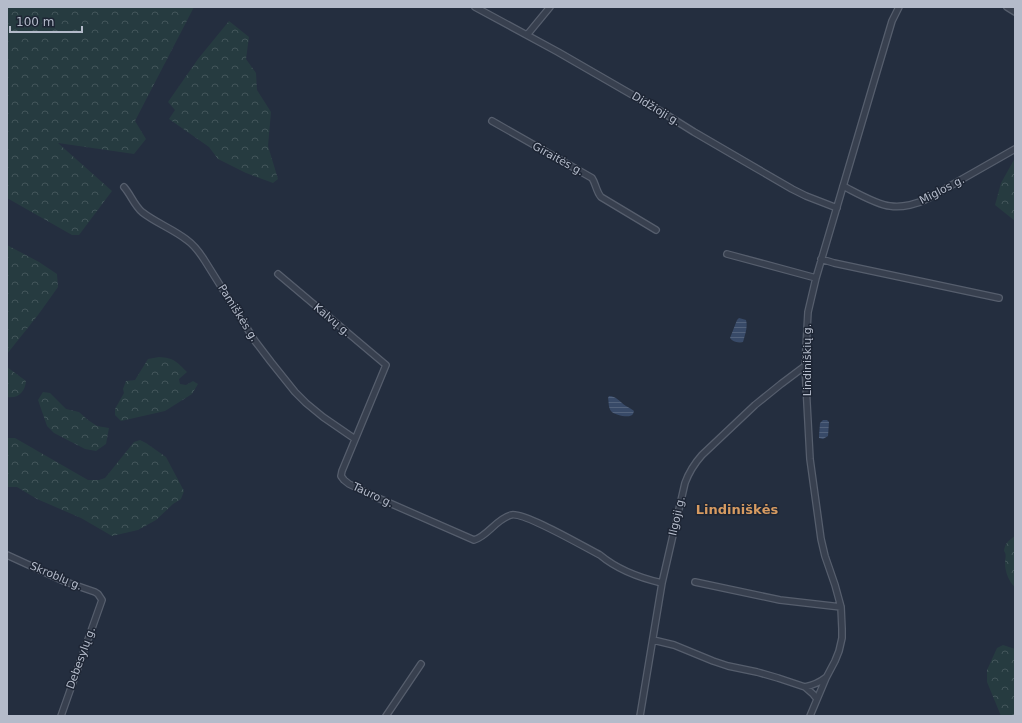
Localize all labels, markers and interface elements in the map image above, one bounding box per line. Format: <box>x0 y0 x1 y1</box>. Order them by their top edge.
scale bar <box>10 8 82 34</box>
text: 100 m <box>16 15 54 29</box>
street label: Didžioji g. <box>629 89 683 129</box>
street label: Giraitės g. <box>530 140 586 178</box>
street label: Miglos g. <box>917 173 967 207</box>
street label: Pamiškės g. <box>215 282 261 344</box>
street label: Kalvų g. <box>311 301 353 339</box>
street label: Lindiniškių g. <box>801 324 814 396</box>
street label: Tauro g. <box>350 479 396 510</box>
street label: Ilgoji g. <box>666 495 688 537</box>
district label: Lindiniškės <box>696 502 778 517</box>
street label: Skroblų g. <box>28 559 84 593</box>
street label: Debesylų g. <box>64 625 98 691</box>

